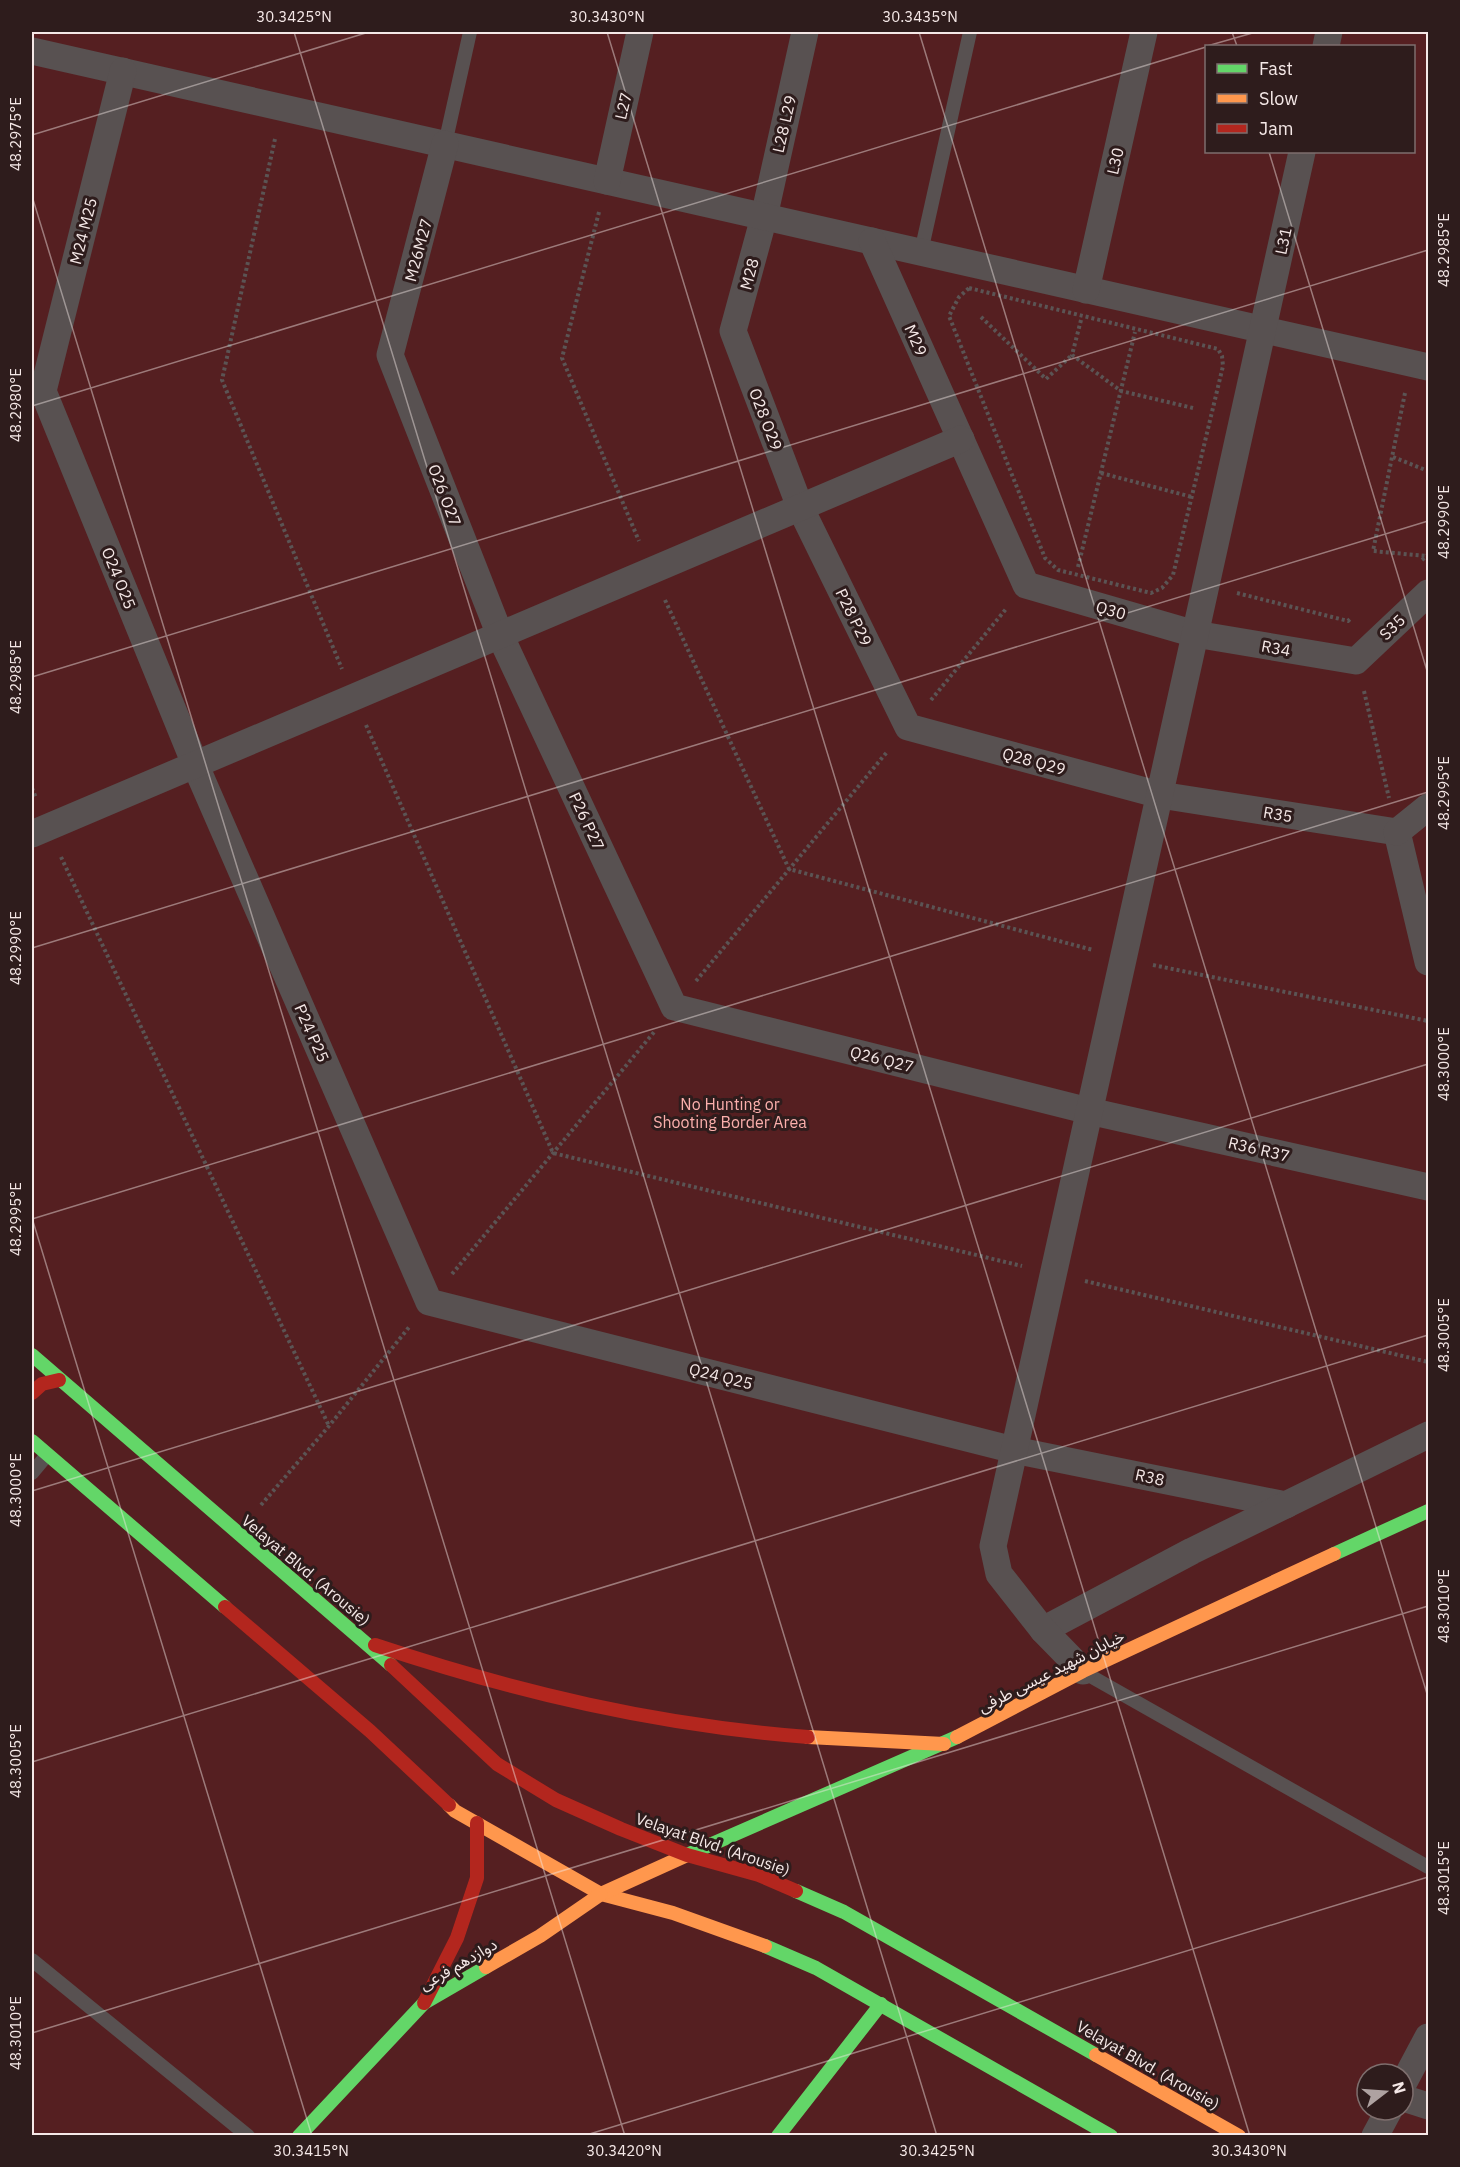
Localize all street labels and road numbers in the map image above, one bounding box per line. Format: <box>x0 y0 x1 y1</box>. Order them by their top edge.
street label: L27 <box>610 90 636 122</box>
street label: L28 L29 <box>768 93 800 155</box>
street label: L30 <box>1102 145 1128 177</box>
street label: M24 M25 <box>65 196 101 266</box>
street label: M26M27 <box>400 216 436 284</box>
street label: L31 <box>1270 226 1296 256</box>
street label: M28 <box>735 256 763 292</box>
street label: M29 <box>900 321 932 359</box>
street label: O28 O29 <box>745 385 787 453</box>
street label: O26 O27 <box>424 461 466 529</box>
street label: O24 O25 <box>98 544 140 612</box>
street label: P28 P29 <box>832 585 876 649</box>
street label: Q30 <box>1094 596 1128 624</box>
street label: S35 <box>1375 610 1409 644</box>
street label: R34 <box>1260 636 1292 660</box>
street label: Q28 Q29 <box>1000 743 1068 779</box>
street label: P26 P27 <box>565 789 609 853</box>
street label: R35 <box>1262 802 1294 826</box>
street label: P24 P25 <box>290 1001 334 1065</box>
street label: Q26 Q27 <box>848 1041 916 1077</box>
street label: R36 R37 <box>1226 1132 1292 1166</box>
street label: Q24 Q25 <box>687 1358 755 1394</box>
street label: R38 <box>1134 1464 1166 1490</box>
street label: Velayat Blvd. (Arousie) <box>238 1510 374 1630</box>
street label: خیابان شهید عیسی طرفی <box>975 1625 1127 1717</box>
street label: Velayat Blvd. (Arousie) <box>633 1808 793 1880</box>
street label: دوازدهم فرعی <box>416 1934 502 1997</box>
street label: Velayat Blvd. (Arousie) <box>1073 2016 1223 2114</box>

